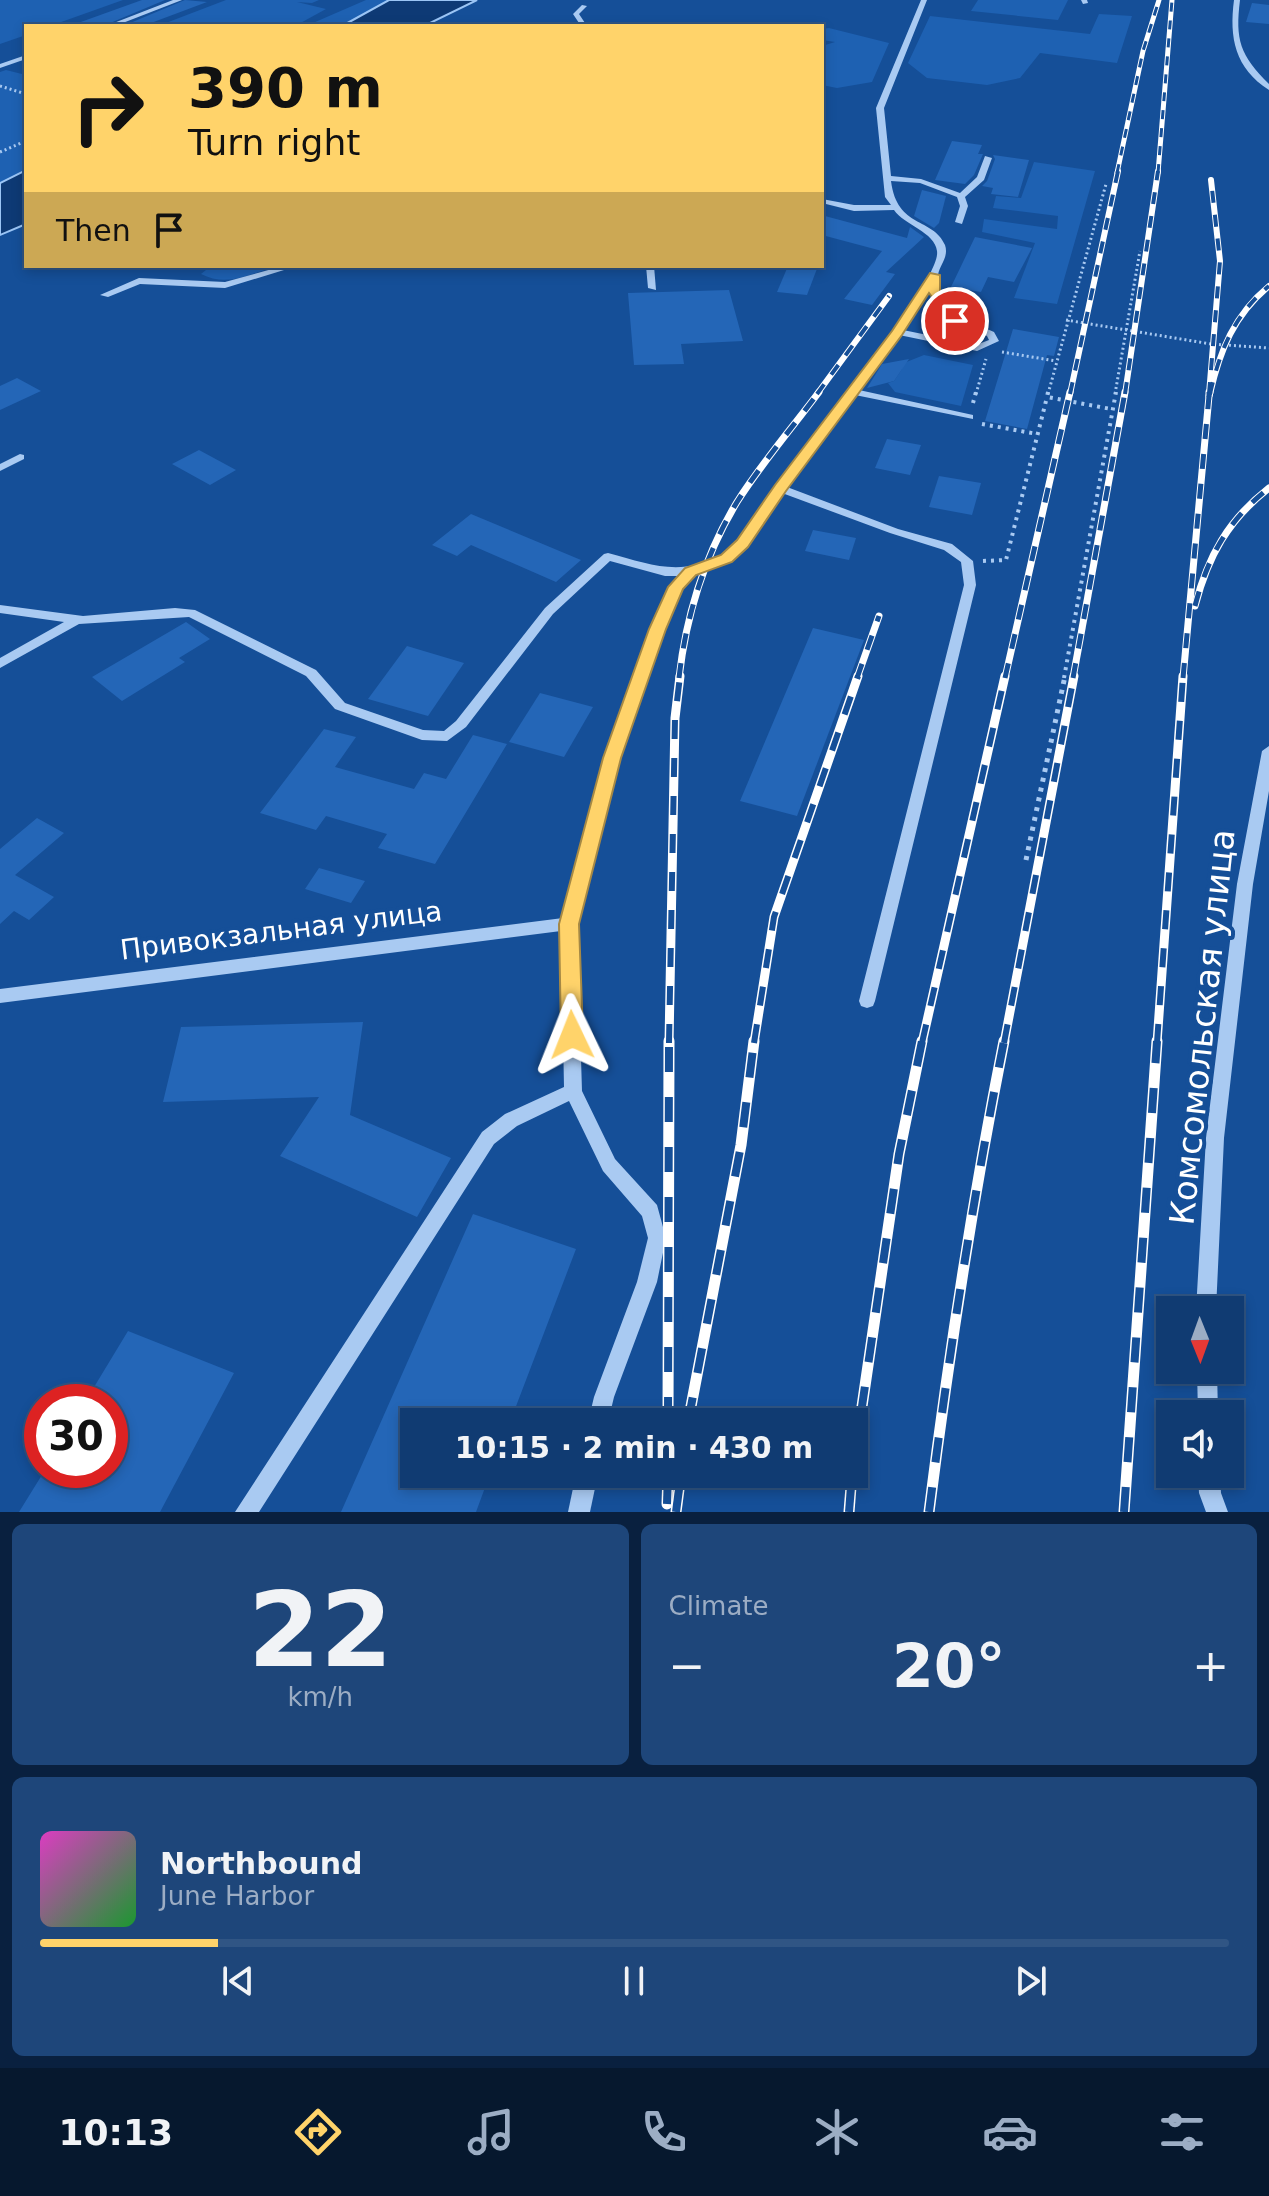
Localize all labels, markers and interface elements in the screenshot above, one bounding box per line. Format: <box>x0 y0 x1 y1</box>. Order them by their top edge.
text: 390 m <box>188 55 383 120</box>
icon: right <box>56 56 160 160</box>
text: Turn right <box>188 122 360 163</box>
icon: arrive <box>147 208 191 252</box>
text: Then <box>56 213 131 248</box>
pin <box>921 287 989 355</box>
icon: arrive <box>933 299 977 343</box>
street label: Комсомольская улица <box>1161 827 1243 1227</box>
street label: Привокзальная улица <box>118 894 444 967</box>
position arrow <box>530 993 614 1077</box>
north arrow <box>1156 1296 1244 1384</box>
map controls <box>1156 1296 1244 1488</box>
speed limit sign: 30 <box>24 1384 128 1488</box>
button: sound <box>1156 1400 1244 1488</box>
text: 10:15 · 2 min · 430 m <box>455 1430 813 1465</box>
text: 22 <box>248 1569 393 1691</box>
text: Climate <box>669 1591 769 1621</box>
text: 20° <box>892 1631 1006 1701</box>
text: − <box>669 1640 705 1691</box>
text: + <box>1192 1640 1229 1691</box>
text: km/h <box>287 1682 353 1712</box>
text: Northbound <box>160 1846 363 1881</box>
text: June Harbor <box>160 1881 314 1911</box>
icon: previous <box>216 1959 260 2003</box>
icon: pause <box>612 1959 656 2003</box>
icon: next <box>1009 1959 1053 2003</box>
icon: directions <box>290 2104 346 2160</box>
icon: music <box>463 2104 519 2160</box>
icon: phone <box>636 2104 692 2160</box>
icon: climate <box>809 2104 865 2160</box>
icon: car <box>982 2104 1038 2160</box>
icon: filters <box>1154 2104 1210 2160</box>
text: 10:13 <box>58 2112 173 2153</box>

